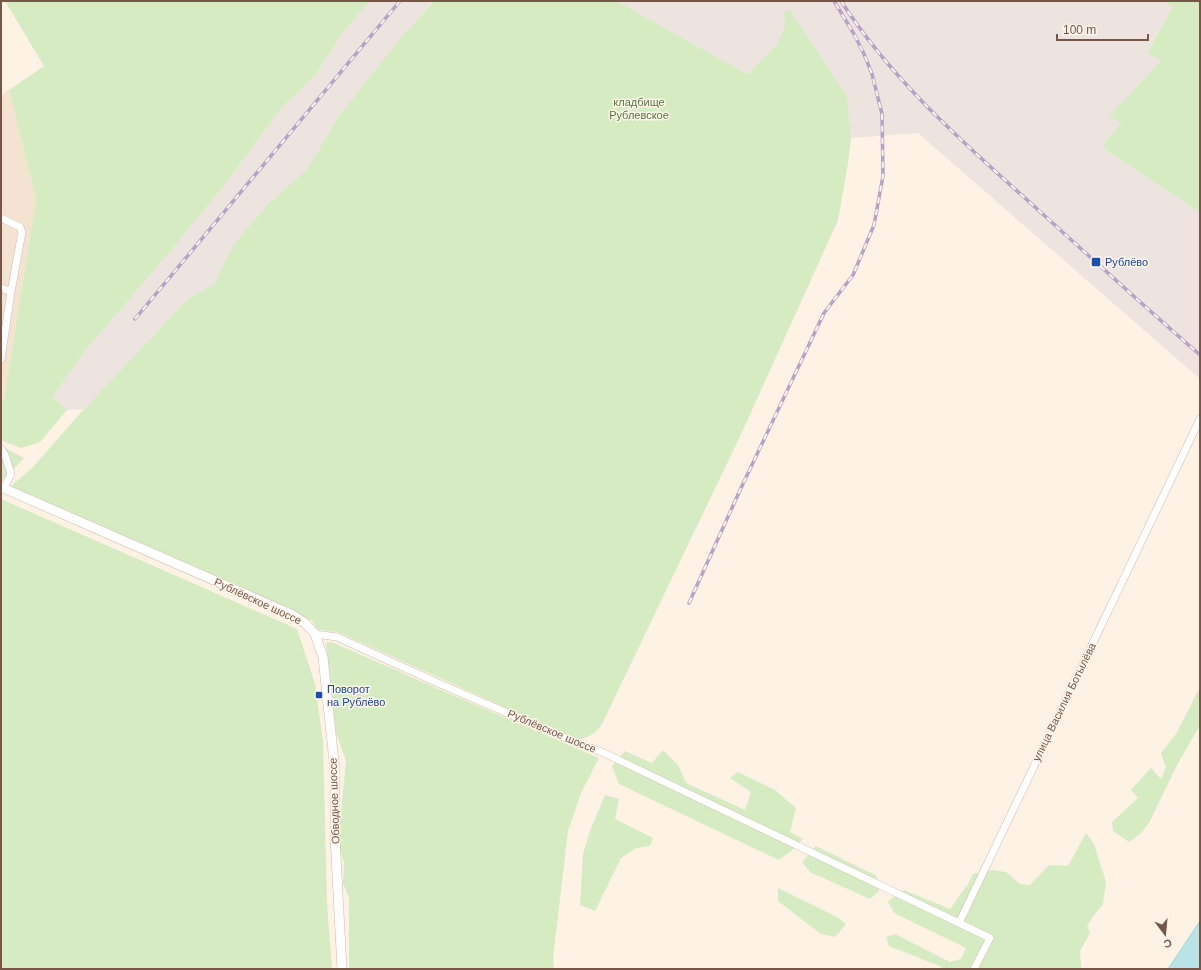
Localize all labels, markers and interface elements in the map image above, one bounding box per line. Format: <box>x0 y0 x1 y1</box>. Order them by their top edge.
scale bar <box>1057 16 1148 42</box>
text: 100 m <box>1063 23 1096 37</box>
park label: кладбище Рублевское <box>609 96 669 121</box>
marker: Рублёво <box>1090 256 1102 268</box>
place label: Рублёво <box>1105 256 1148 268</box>
street label: Рублёвское шоссе <box>212 576 304 626</box>
street label: улица Василия Ботылёва <box>1030 640 1098 763</box>
place label: Поворот на Рублёво <box>327 683 385 708</box>
marker: Поворот на Рублёво <box>314 690 324 700</box>
street label: Рублёвское шоссе <box>506 707 598 755</box>
street label: Обводное шоссе <box>326 758 342 844</box>
north arrow <box>1145 914 1185 954</box>
text: С <box>1162 937 1173 950</box>

